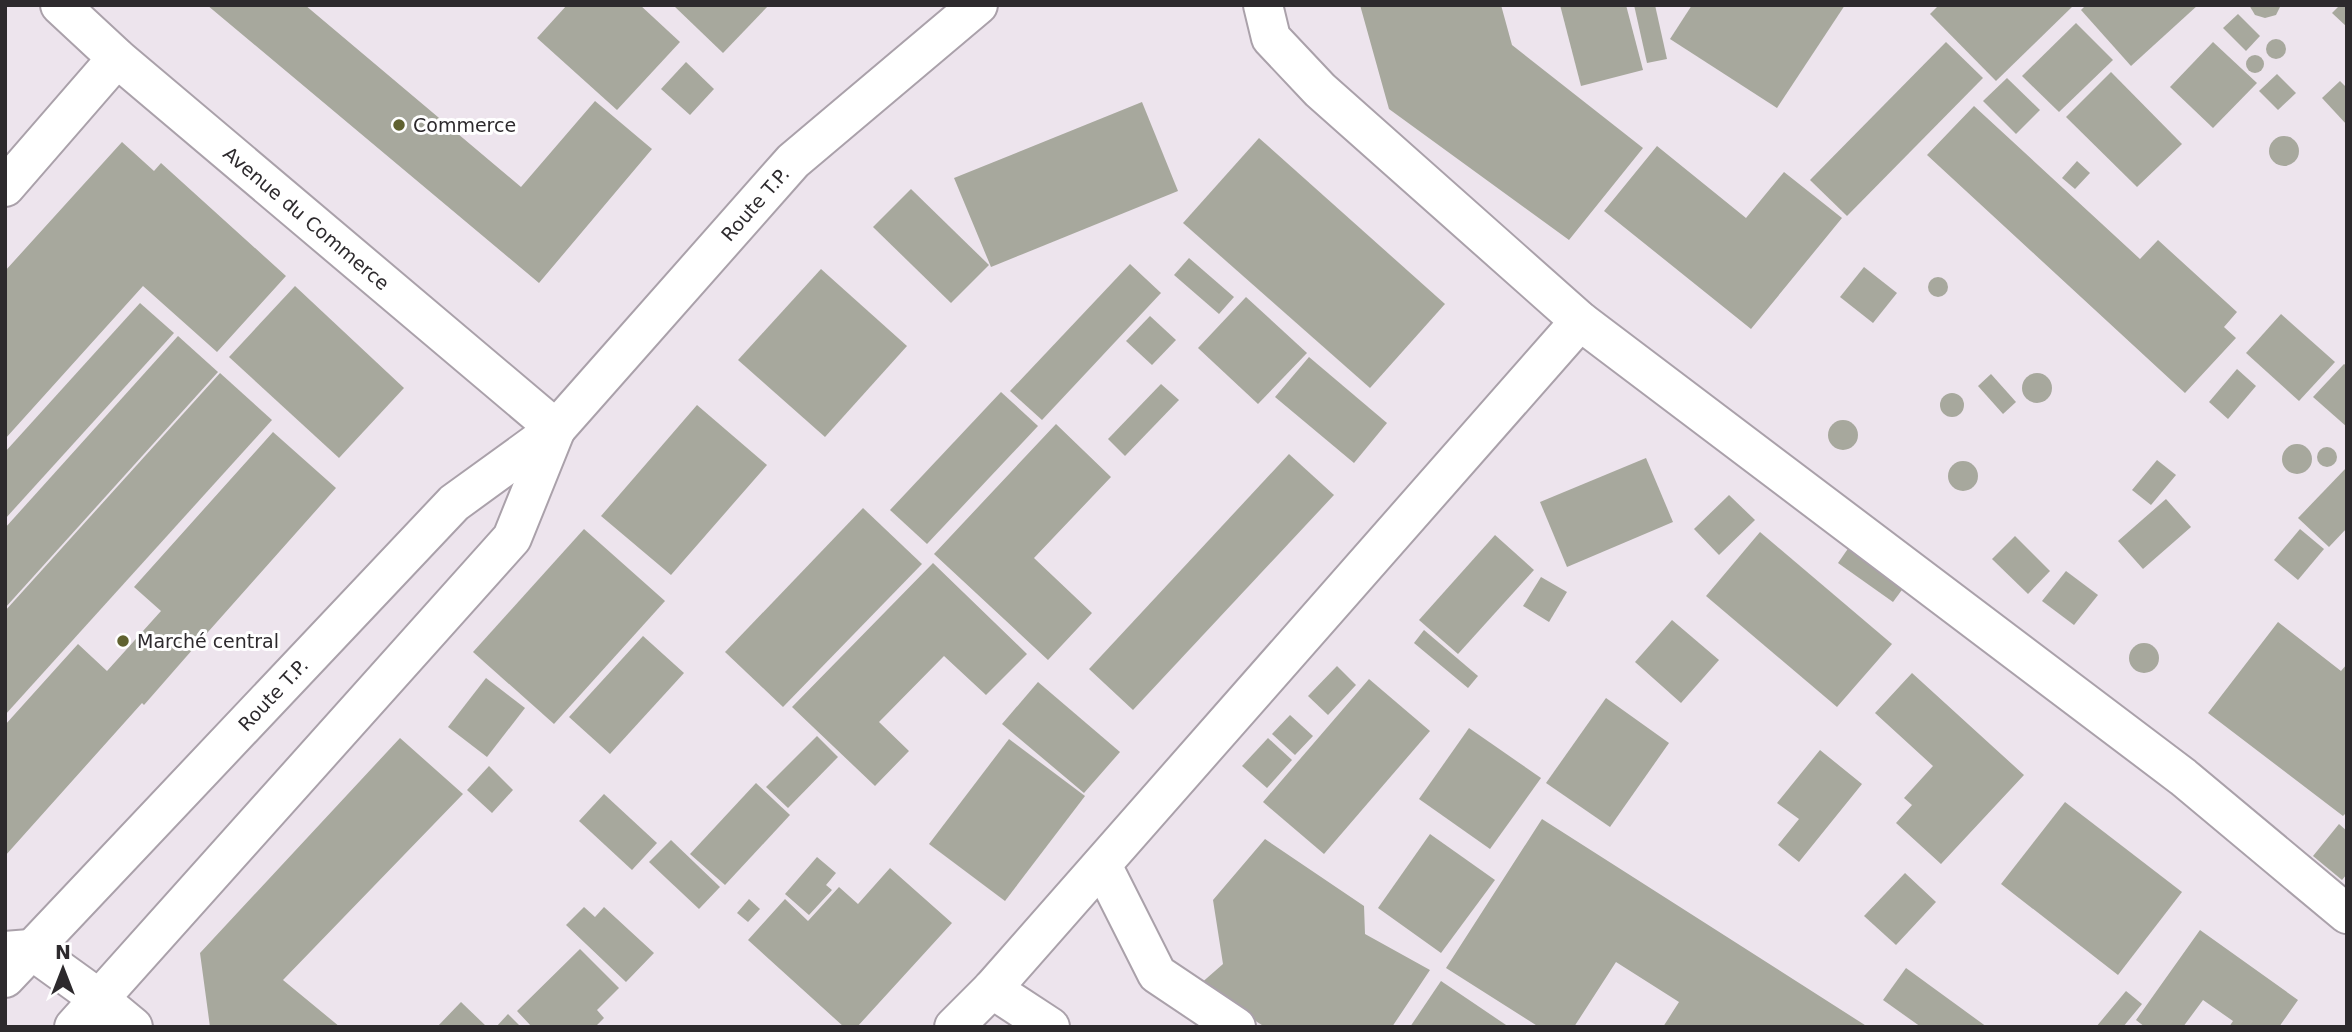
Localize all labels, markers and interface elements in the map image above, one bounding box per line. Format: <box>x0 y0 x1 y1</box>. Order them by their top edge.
place label: Commerce <box>413 114 516 136</box>
marker: Commerce <box>391 117 407 133</box>
street label: Avenue du Commerce <box>219 142 394 294</box>
street label: Route T.P. <box>717 163 793 245</box>
place label: Marché central <box>137 630 279 652</box>
marker: Marché central <box>115 633 131 649</box>
street label: Route T.P. <box>234 654 312 735</box>
north arrow <box>28 934 98 1004</box>
text: N <box>55 941 71 963</box>

